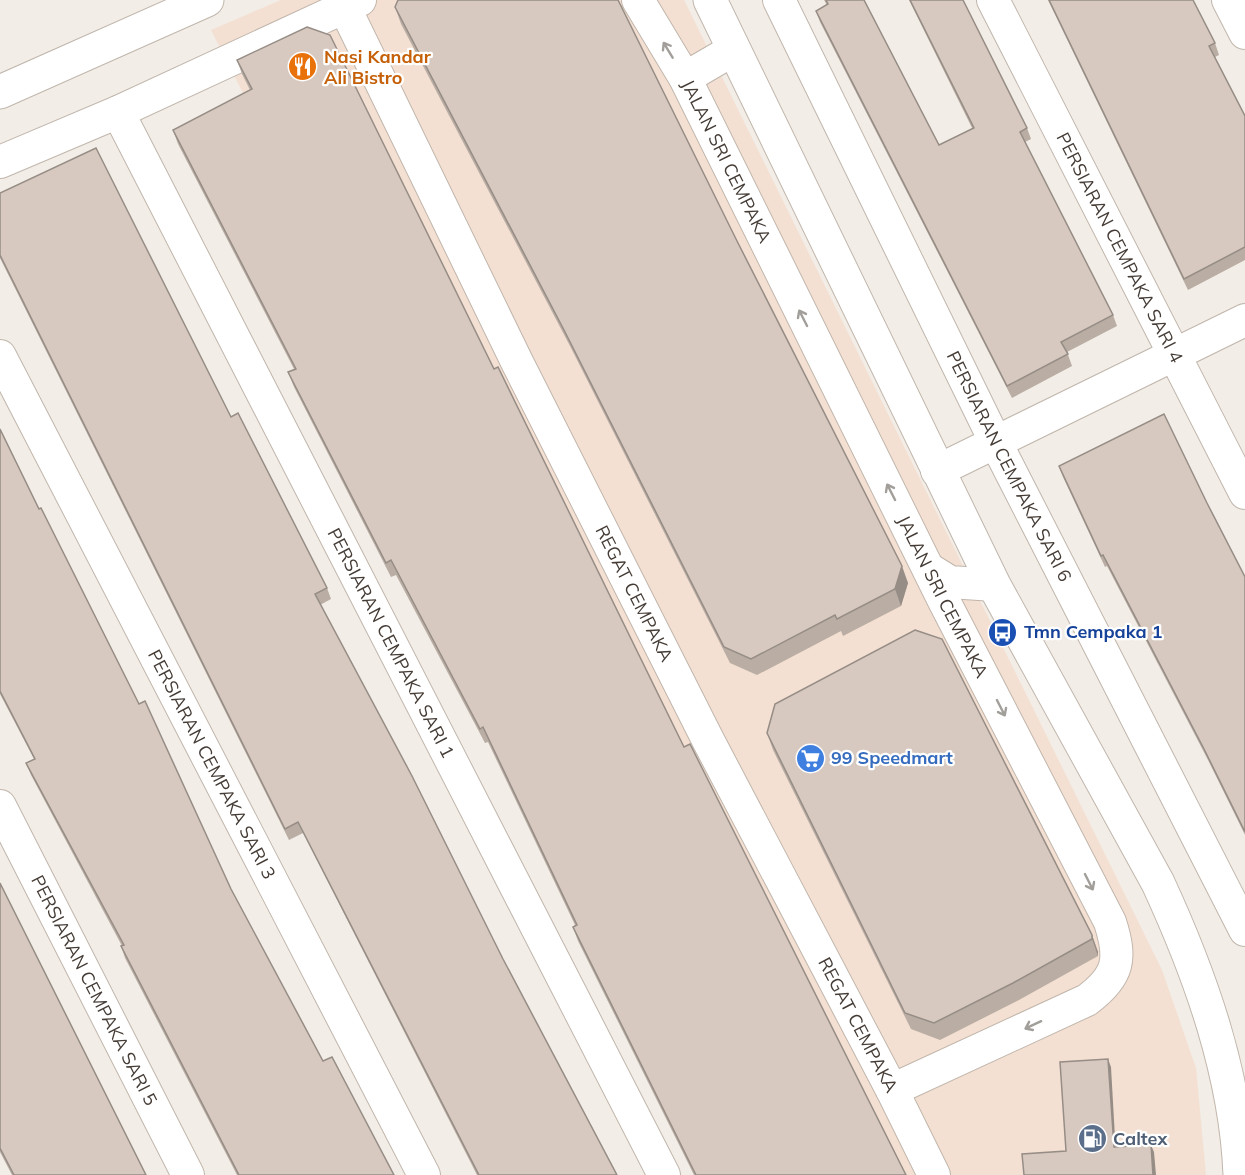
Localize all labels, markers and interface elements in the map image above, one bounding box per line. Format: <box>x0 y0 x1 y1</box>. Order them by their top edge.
one-way arrow <box>662 42 674 59</box>
place label: Nasi Kandar Ali Bistro <box>324 45 432 89</box>
restaurant icon: Nasi Kandar Ali Bistro <box>287 51 319 83</box>
street label: JALAN SRI CEMPAKA <box>677 76 777 246</box>
street label: PERSIARAN CEMPAKA SARI 4 <box>1052 128 1188 366</box>
one-way arrow <box>797 309 809 327</box>
street label: PERSIARAN CEMPAKA SARI 6 <box>942 347 1077 586</box>
one-way arrow <box>884 483 896 501</box>
street label: JALAN SRI CEMPAKA <box>892 511 994 682</box>
street label: REGAT CEMPAKA <box>590 521 679 665</box>
street label: PERSIARAN CEMPAKA SARI 1 <box>323 524 460 762</box>
bus stop icon: Tmn Cempaka 1 <box>987 616 1019 648</box>
place label: Tmn Cempaka 1 <box>1024 620 1163 643</box>
street label: PERSIARAN CEMPAKA SARI 3 <box>143 646 281 883</box>
one-way arrow <box>996 699 1007 717</box>
supermarket icon: 99 Speedmart <box>794 742 826 774</box>
place label: 99 Speedmart <box>831 746 953 769</box>
street label: PERSIARAN CEMPAKA SARI 5 <box>26 871 163 1109</box>
one-way arrow <box>1084 873 1096 891</box>
street label: REGAT CEMPAKA <box>813 953 903 1096</box>
one-way arrow <box>1024 1019 1042 1031</box>
fuel station icon: Caltex <box>1076 1123 1108 1155</box>
place label: Caltex <box>1113 1127 1168 1150</box>

